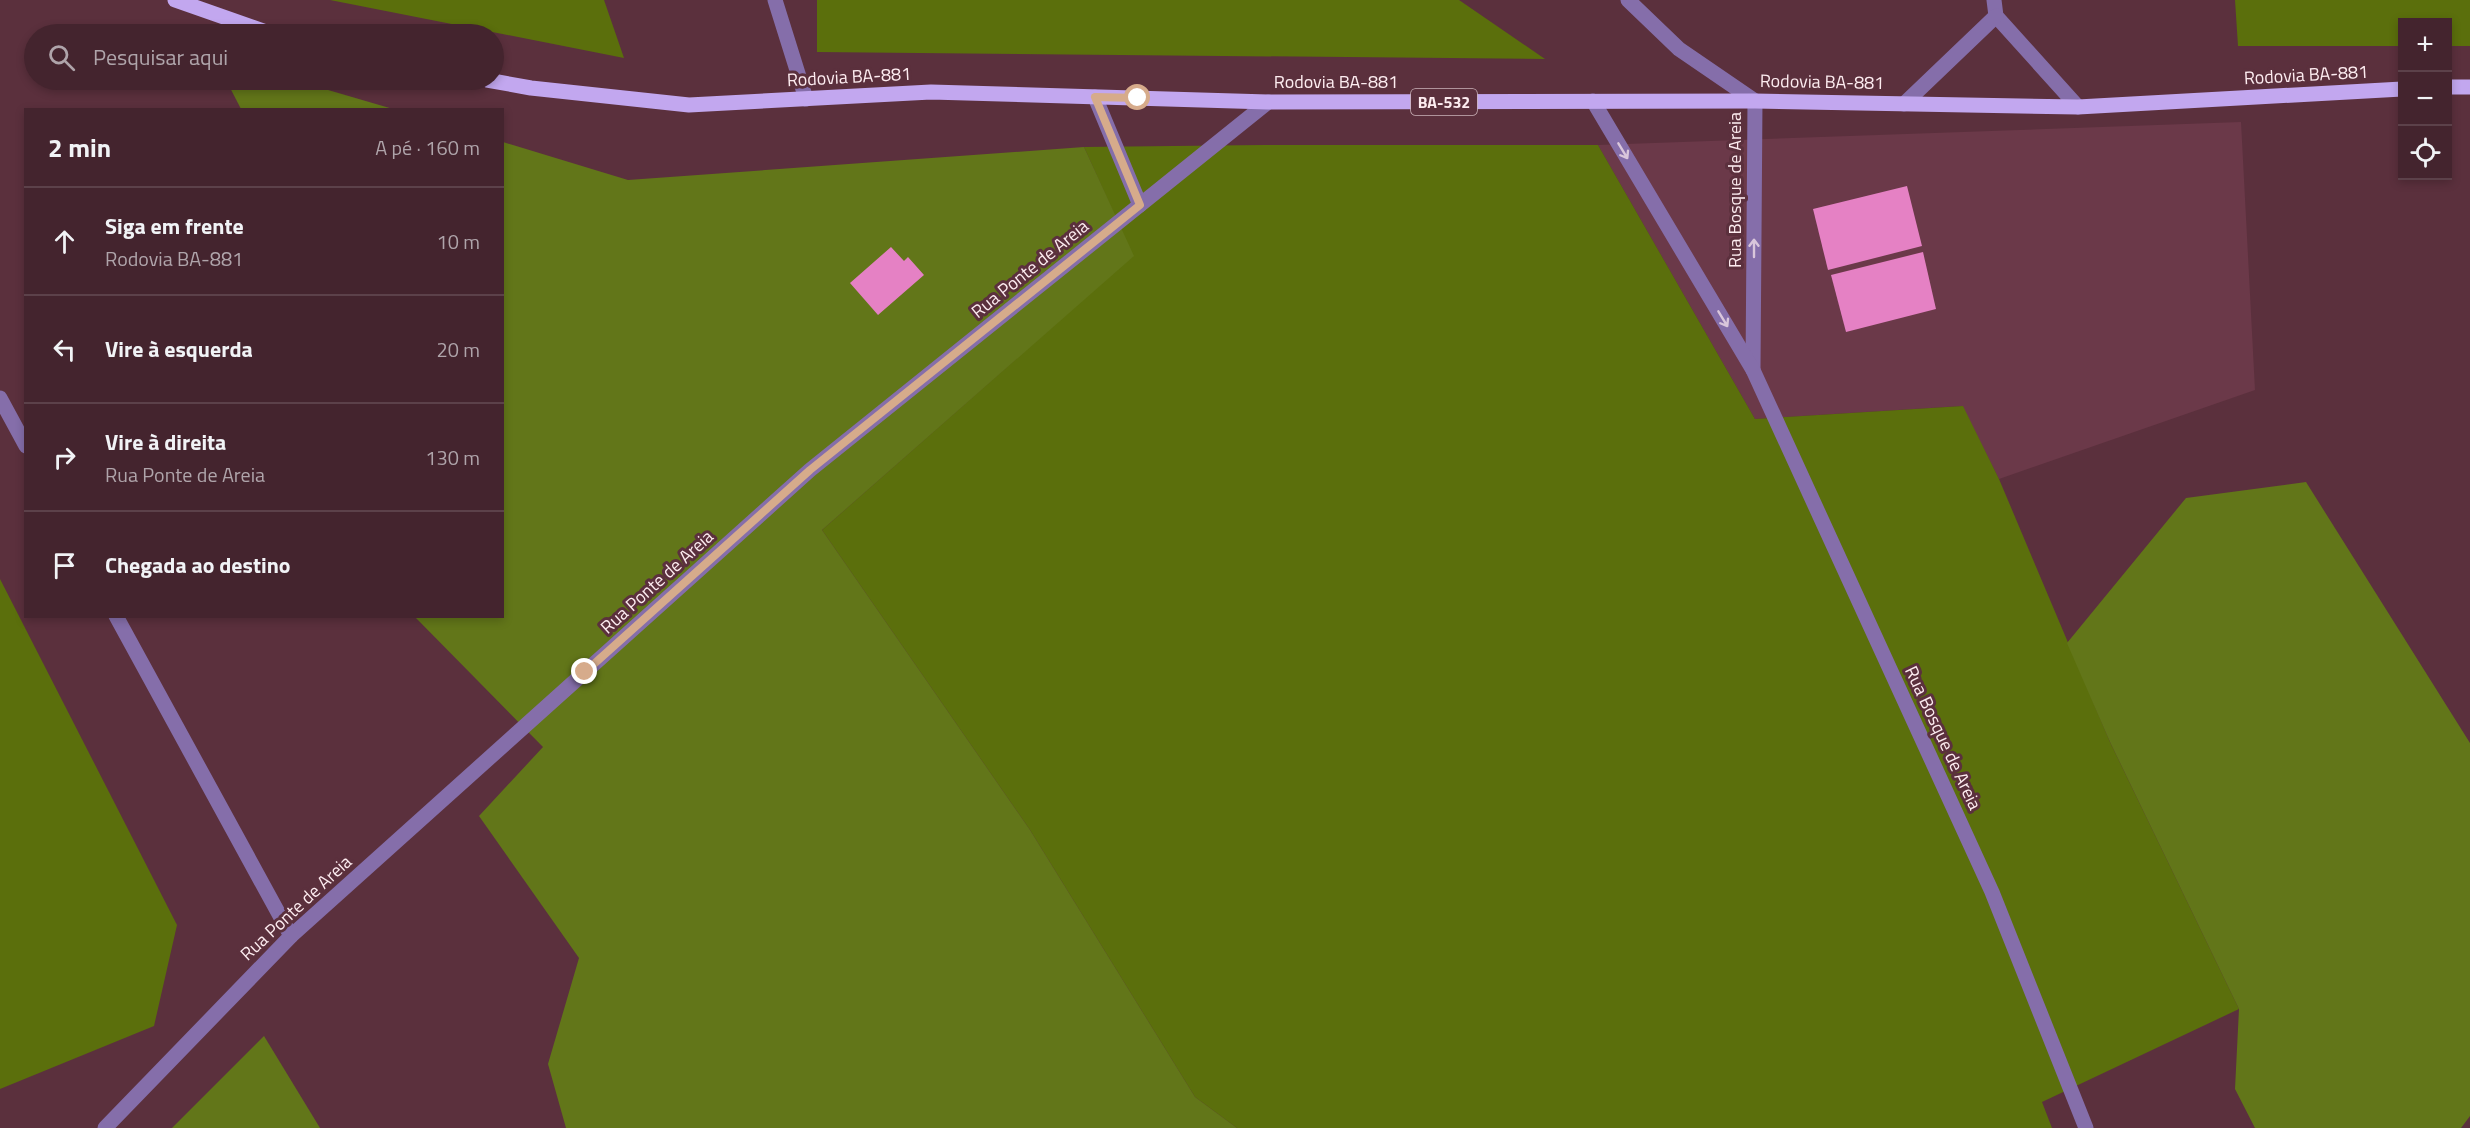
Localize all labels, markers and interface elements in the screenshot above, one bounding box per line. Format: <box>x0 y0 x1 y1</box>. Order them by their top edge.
map controls <box>2398 18 2452 180</box>
button: + <box>2398 18 2452 72</box>
search box <box>24 24 504 90</box>
text: Pesquisar aqui <box>93 40 228 74</box>
icon: search <box>45 41 78 74</box>
street label: Rodovia BA-881 <box>2243 58 2369 91</box>
street label: Rodovia BA-881 <box>786 60 912 93</box>
street label: Rodovia BA-881 <box>1760 67 1884 96</box>
street label: Rodovia BA-881 <box>1274 68 1398 95</box>
button: − <box>2398 72 2452 126</box>
route start <box>1124 84 1150 110</box>
road number: BA-532 <box>1411 89 1477 115</box>
street label: Rua Bosque de Areia <box>1721 112 1748 268</box>
button: locate <box>2398 126 2452 180</box>
text: 2 min <box>48 128 111 167</box>
text: A pé · 160 m <box>375 132 480 163</box>
one-way arrow <box>1617 143 1629 160</box>
text: Siga em frente <box>105 209 244 243</box>
street label: Rua Ponte de Areia <box>965 213 1094 324</box>
icon: ahead <box>48 225 81 258</box>
text: 10 m <box>436 226 480 257</box>
one-way arrow <box>1748 239 1760 259</box>
text: Rodovia BA-881 <box>105 243 243 274</box>
one-way arrow <box>1717 310 1729 327</box>
text: Vire à esquerda <box>105 332 253 366</box>
icon: left <box>48 333 81 366</box>
text: 20 m <box>436 334 480 365</box>
text: Vire à direita <box>105 425 226 459</box>
icon: right <box>48 441 81 474</box>
text: 130 m <box>425 442 480 473</box>
text: Rua Ponte de Areia <box>105 459 265 490</box>
street label: Rua Ponte de Areia <box>594 523 719 640</box>
text: Chegada ao destino <box>105 548 291 582</box>
icon: arrive <box>48 549 81 582</box>
route end <box>571 658 597 684</box>
street label: Rua Bosque de Areia <box>1898 661 1989 814</box>
street label: Rua Ponte de Areia <box>234 849 358 967</box>

